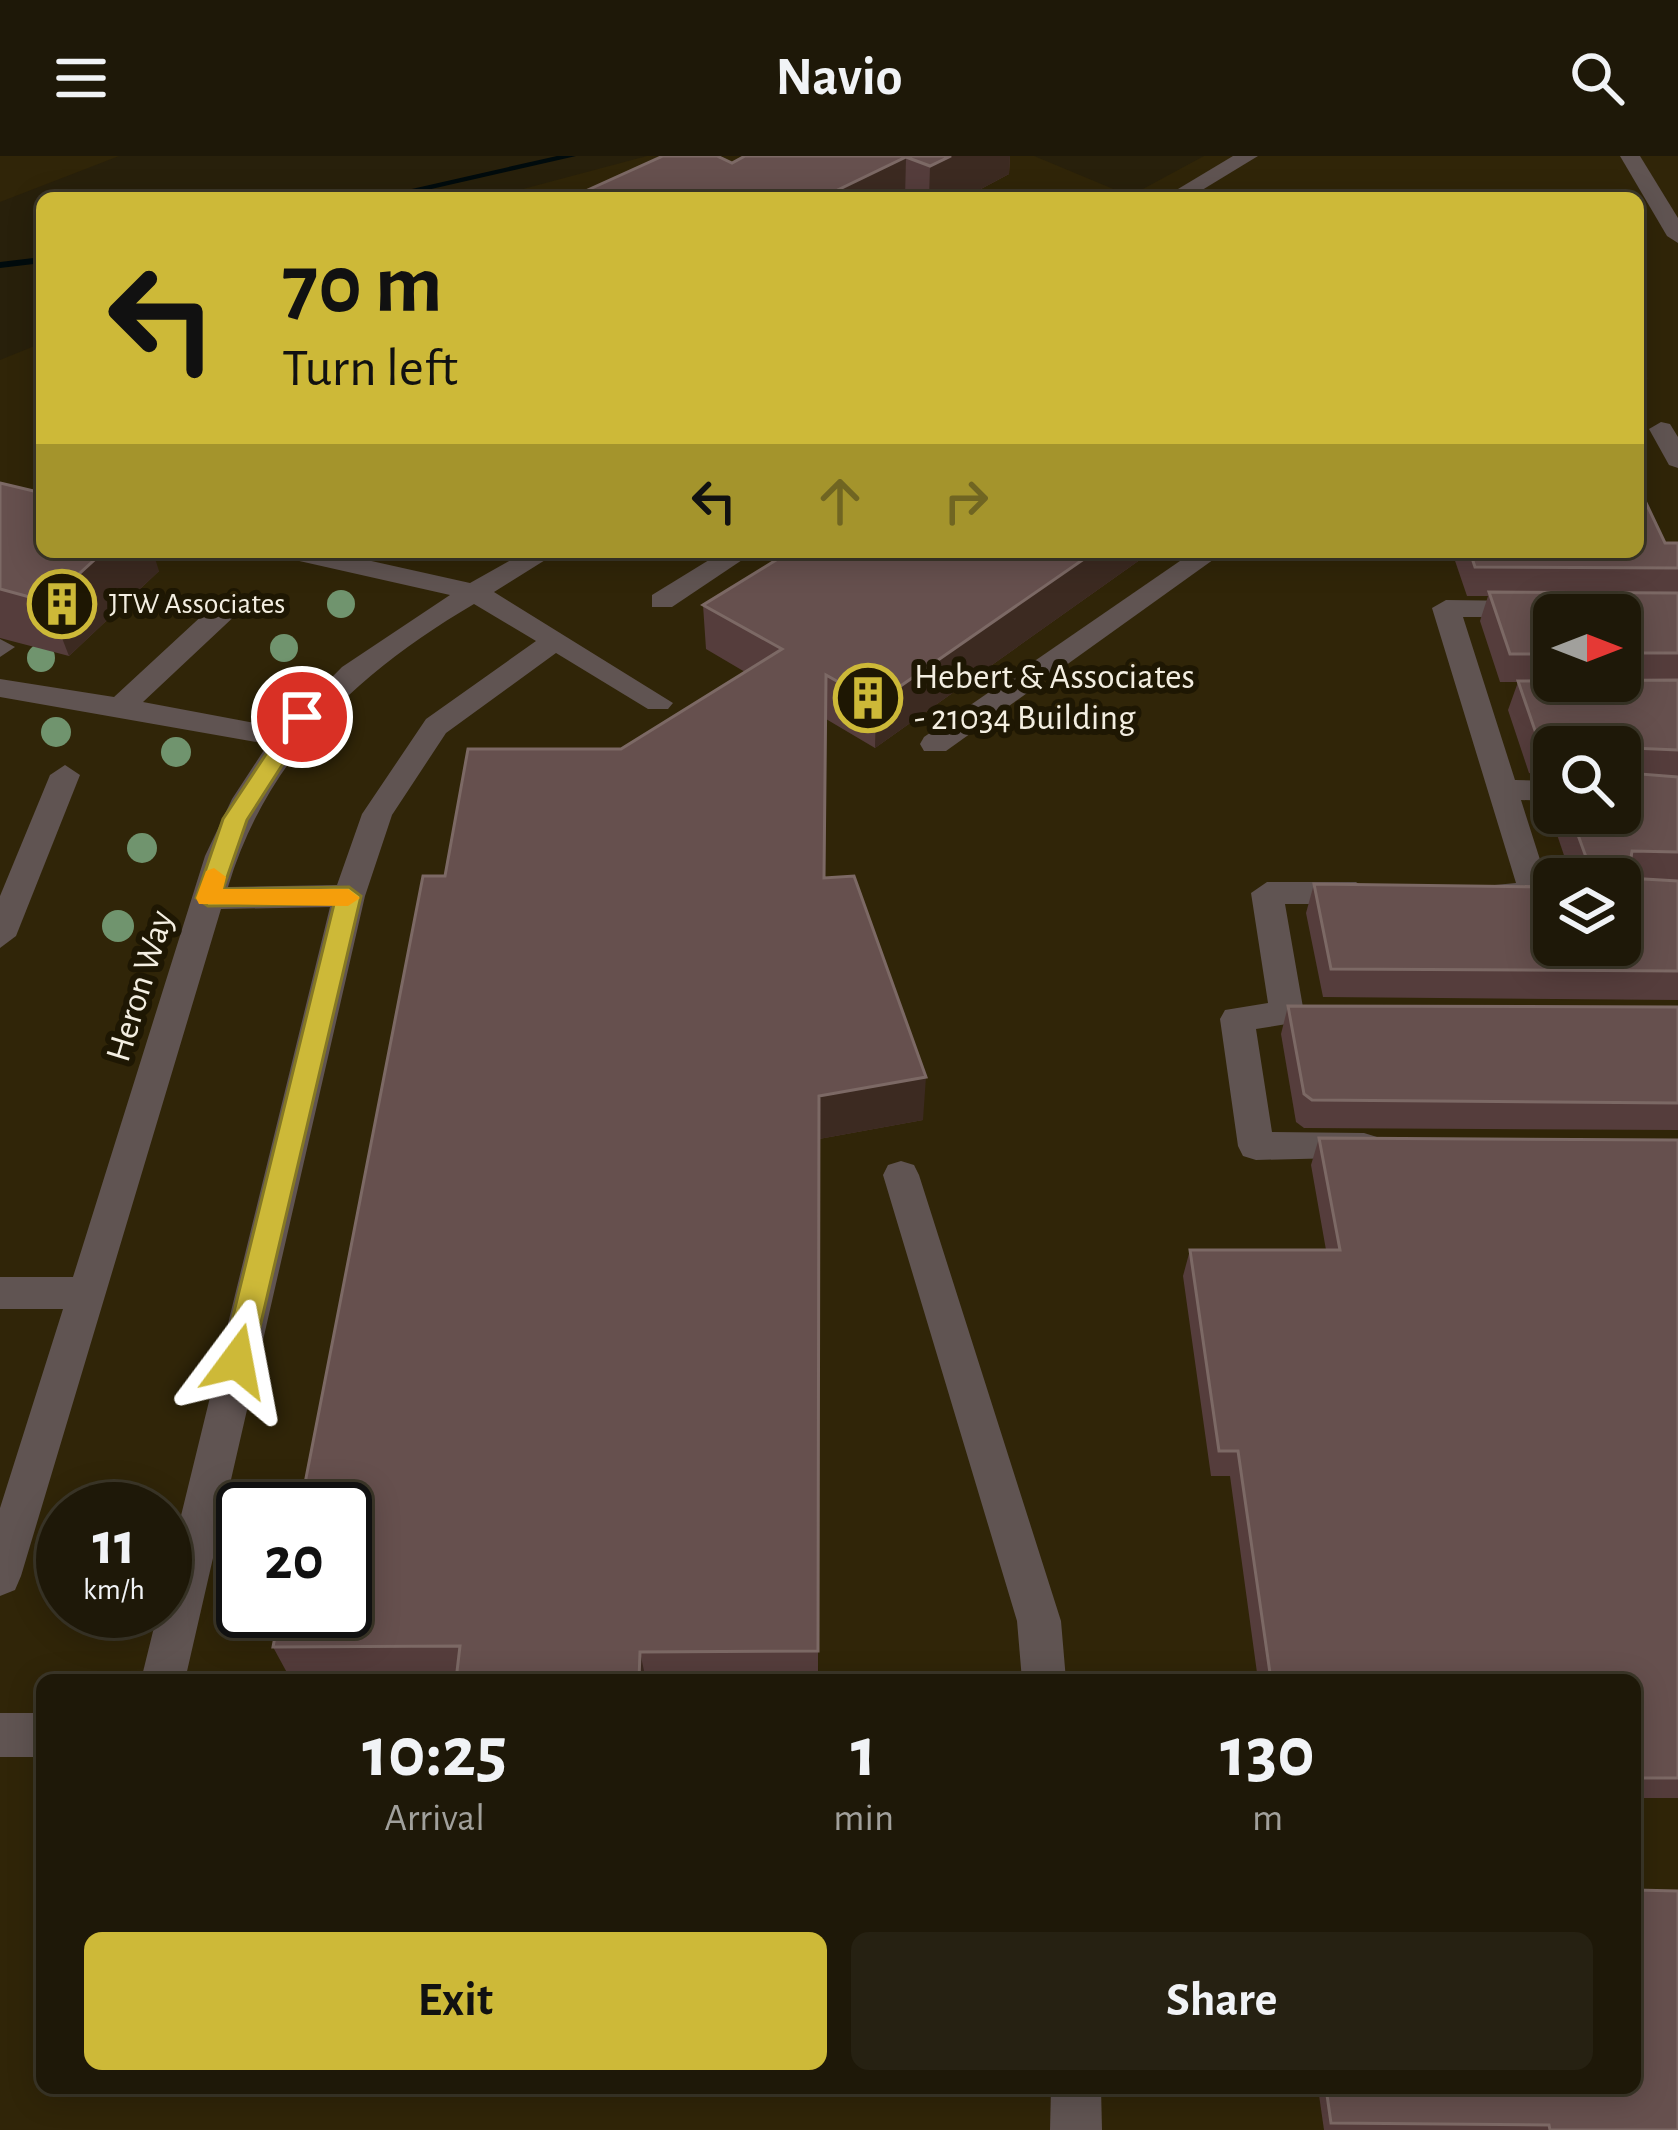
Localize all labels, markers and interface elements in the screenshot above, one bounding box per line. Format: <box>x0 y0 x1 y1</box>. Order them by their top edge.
icon: menu <box>48 45 114 111</box>
icon: search <box>1564 45 1630 111</box>
text: Navio <box>775 51 903 105</box>
icon: left <box>84 240 240 396</box>
text: 70 m <box>282 244 443 328</box>
text: Turn left <box>282 342 458 396</box>
icon: left <box>681 468 747 534</box>
icon: ahead <box>807 468 873 534</box>
icon: right <box>933 468 999 534</box>
building icon: JTW Associates <box>27 569 97 639</box>
place label: JTW Associates <box>109 589 285 619</box>
north arrow <box>1533 594 1641 702</box>
map controls <box>1533 594 1641 966</box>
place label: Hebert & Associates - 21034 Building <box>914 659 1195 736</box>
building icon: Hebert & Associates - 21034 Building <box>833 663 903 733</box>
pin <box>251 666 353 768</box>
icon: arrive <box>269 684 335 750</box>
button: search <box>1533 726 1641 834</box>
button: layers <box>1533 858 1641 966</box>
street label: Heron Way <box>100 906 180 1066</box>
position arrow <box>174 1298 300 1424</box>
speed limit sign: 20 <box>216 1482 372 1638</box>
text: 11 <box>92 1515 136 1575</box>
text: km/h <box>83 1575 145 1605</box>
text: 10:25 <box>362 1717 507 1789</box>
text: 1 <box>851 1717 877 1789</box>
text: 130 <box>1220 1717 1315 1789</box>
text: Arrival <box>385 1799 485 1838</box>
text: min <box>833 1799 894 1838</box>
text: m <box>1252 1799 1283 1838</box>
button: Exit <box>84 1932 827 2070</box>
button: Share <box>851 1932 1593 2070</box>

